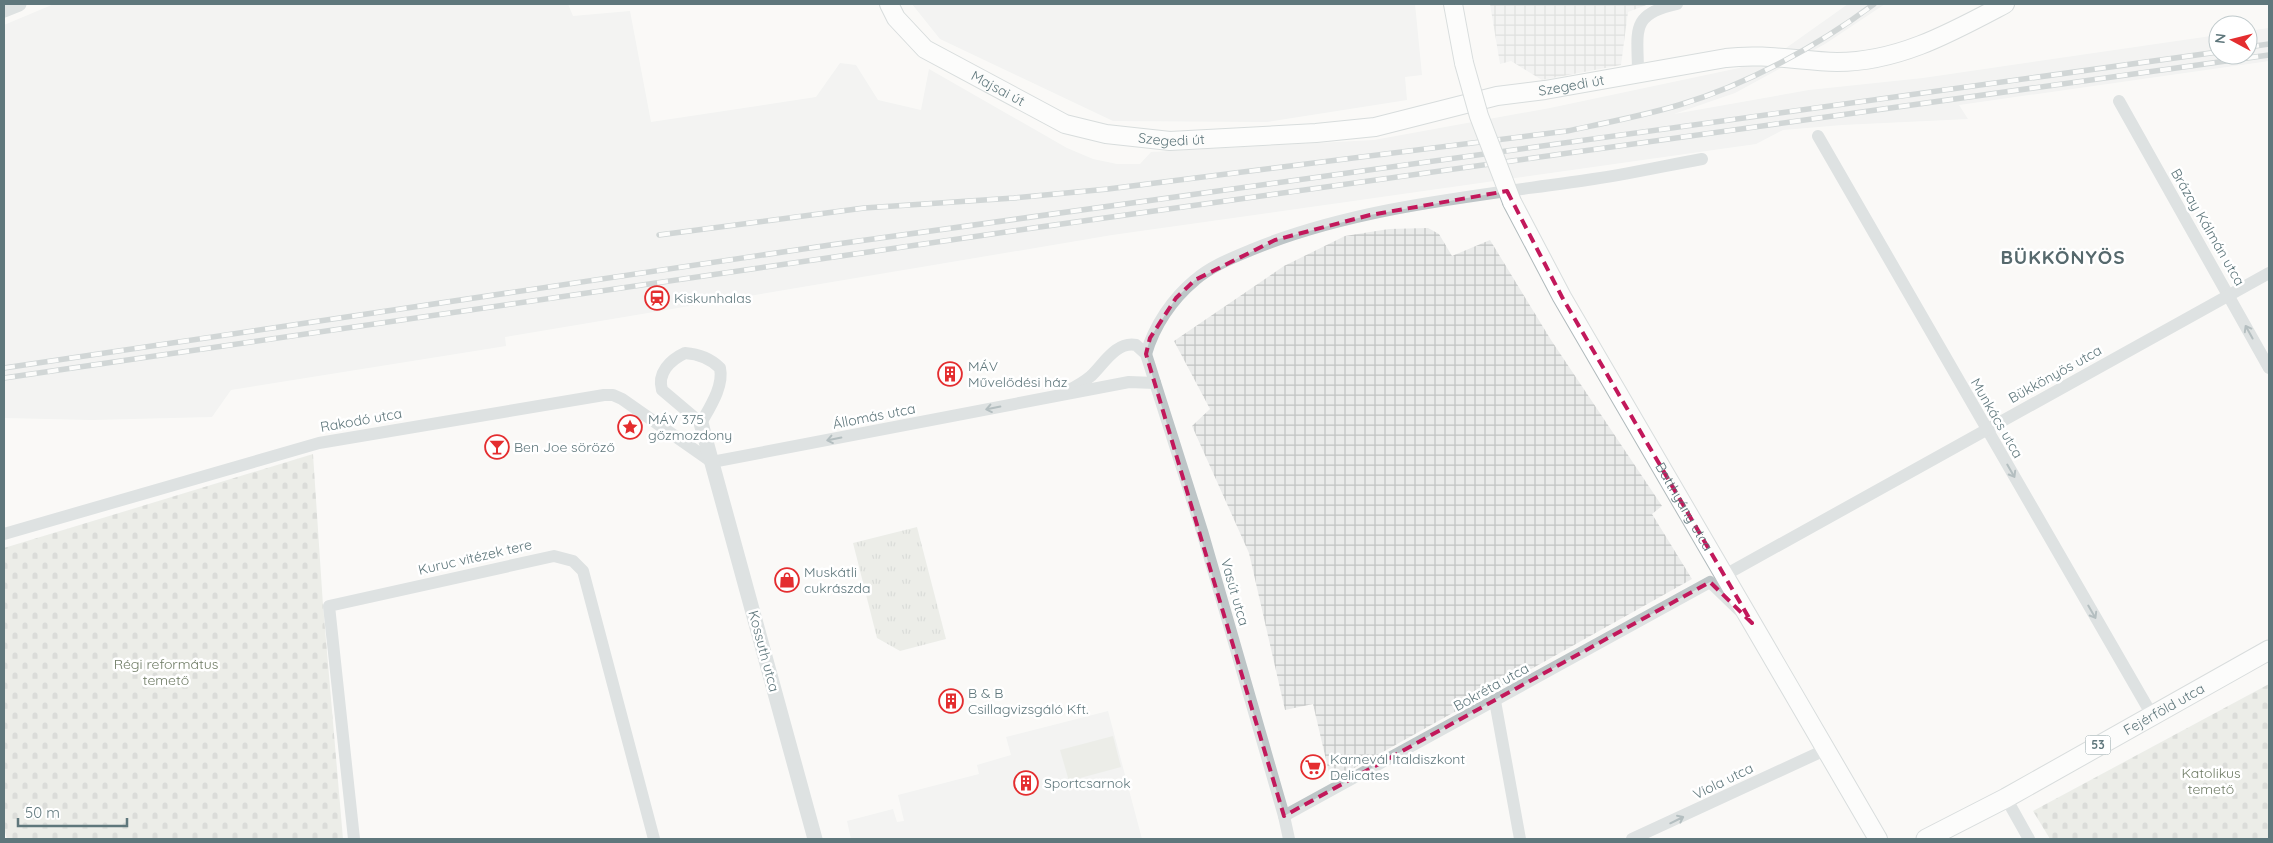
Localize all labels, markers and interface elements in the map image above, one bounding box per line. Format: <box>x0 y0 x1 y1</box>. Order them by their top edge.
north arrow <box>2208 15 2258 65</box>
text: N <box>2211 32 2230 45</box>
street label: Majsai út <box>968 66 1028 110</box>
street label: Szegedi út <box>1537 71 1606 100</box>
street label: Szegedi út <box>1137 129 1206 150</box>
street label: Brázay Kálmán utca <box>2167 165 2249 289</box>
district label: BÜKKÖNYÖS <box>2000 245 2126 269</box>
station icon: Kiskunhalas <box>644 285 670 311</box>
place label: Kiskunhalas <box>674 289 751 307</box>
one-way arrow <box>2244 325 2254 340</box>
street label: Bükkönyös utca <box>2005 341 2105 407</box>
place label: MÁV Művelődési ház <box>968 357 1068 391</box>
building icon: MÁV Művelődési ház <box>937 361 963 387</box>
street label: Munkács utca <box>1967 375 2027 461</box>
street label: Állomás utca <box>831 399 917 433</box>
street label: Rakodó utca <box>319 404 403 436</box>
one-way arrow <box>986 404 1002 414</box>
place label: MÁV 375 gőzmozdony <box>648 410 732 444</box>
place icon: MÁV 375 gőzmozdony <box>617 414 643 440</box>
bar icon: Ben Joe söröző <box>484 434 510 460</box>
one-way arrow <box>826 434 842 444</box>
place label: Ben Joe söröző <box>514 438 615 456</box>
street label: Batthyány utca <box>1651 459 1717 554</box>
one-way arrow <box>2006 463 2016 478</box>
street label: Kuruc vitézek tere <box>416 535 534 579</box>
street label: Vasút utca <box>1217 556 1253 628</box>
place label: Muskátli cukrászda <box>804 563 871 597</box>
shop icon: Muskátli cukrászda <box>774 567 800 593</box>
one-way arrow <box>2088 604 2098 618</box>
street label: Kossuth utca <box>744 608 784 694</box>
park label: Régi református temető <box>114 655 218 689</box>
street label: Bokréta utca <box>1450 659 1532 715</box>
street label: Fejérföld utca <box>2120 679 2207 739</box>
place label: B & B Csillagvizsgáló Kft. <box>968 684 1089 718</box>
building icon: B & B Csillagvizsgáló Kft. <box>938 688 964 714</box>
road number: 53 <box>2086 736 2110 754</box>
place label: Karnevál Italdiszkont Delicates <box>1330 750 1465 784</box>
supermarket icon: Karnevál Italdiszkont Delicates <box>1300 754 1326 780</box>
street label: Viola utca <box>1690 759 1756 803</box>
park label: Katolikus temető <box>2181 764 2241 798</box>
building icon: Sportcsarnok <box>1013 770 1039 796</box>
place label: Sportcsarnok <box>1044 774 1131 792</box>
scale bar <box>18 796 126 828</box>
text: 50 m <box>25 803 60 822</box>
one-way arrow <box>1669 814 1684 824</box>

